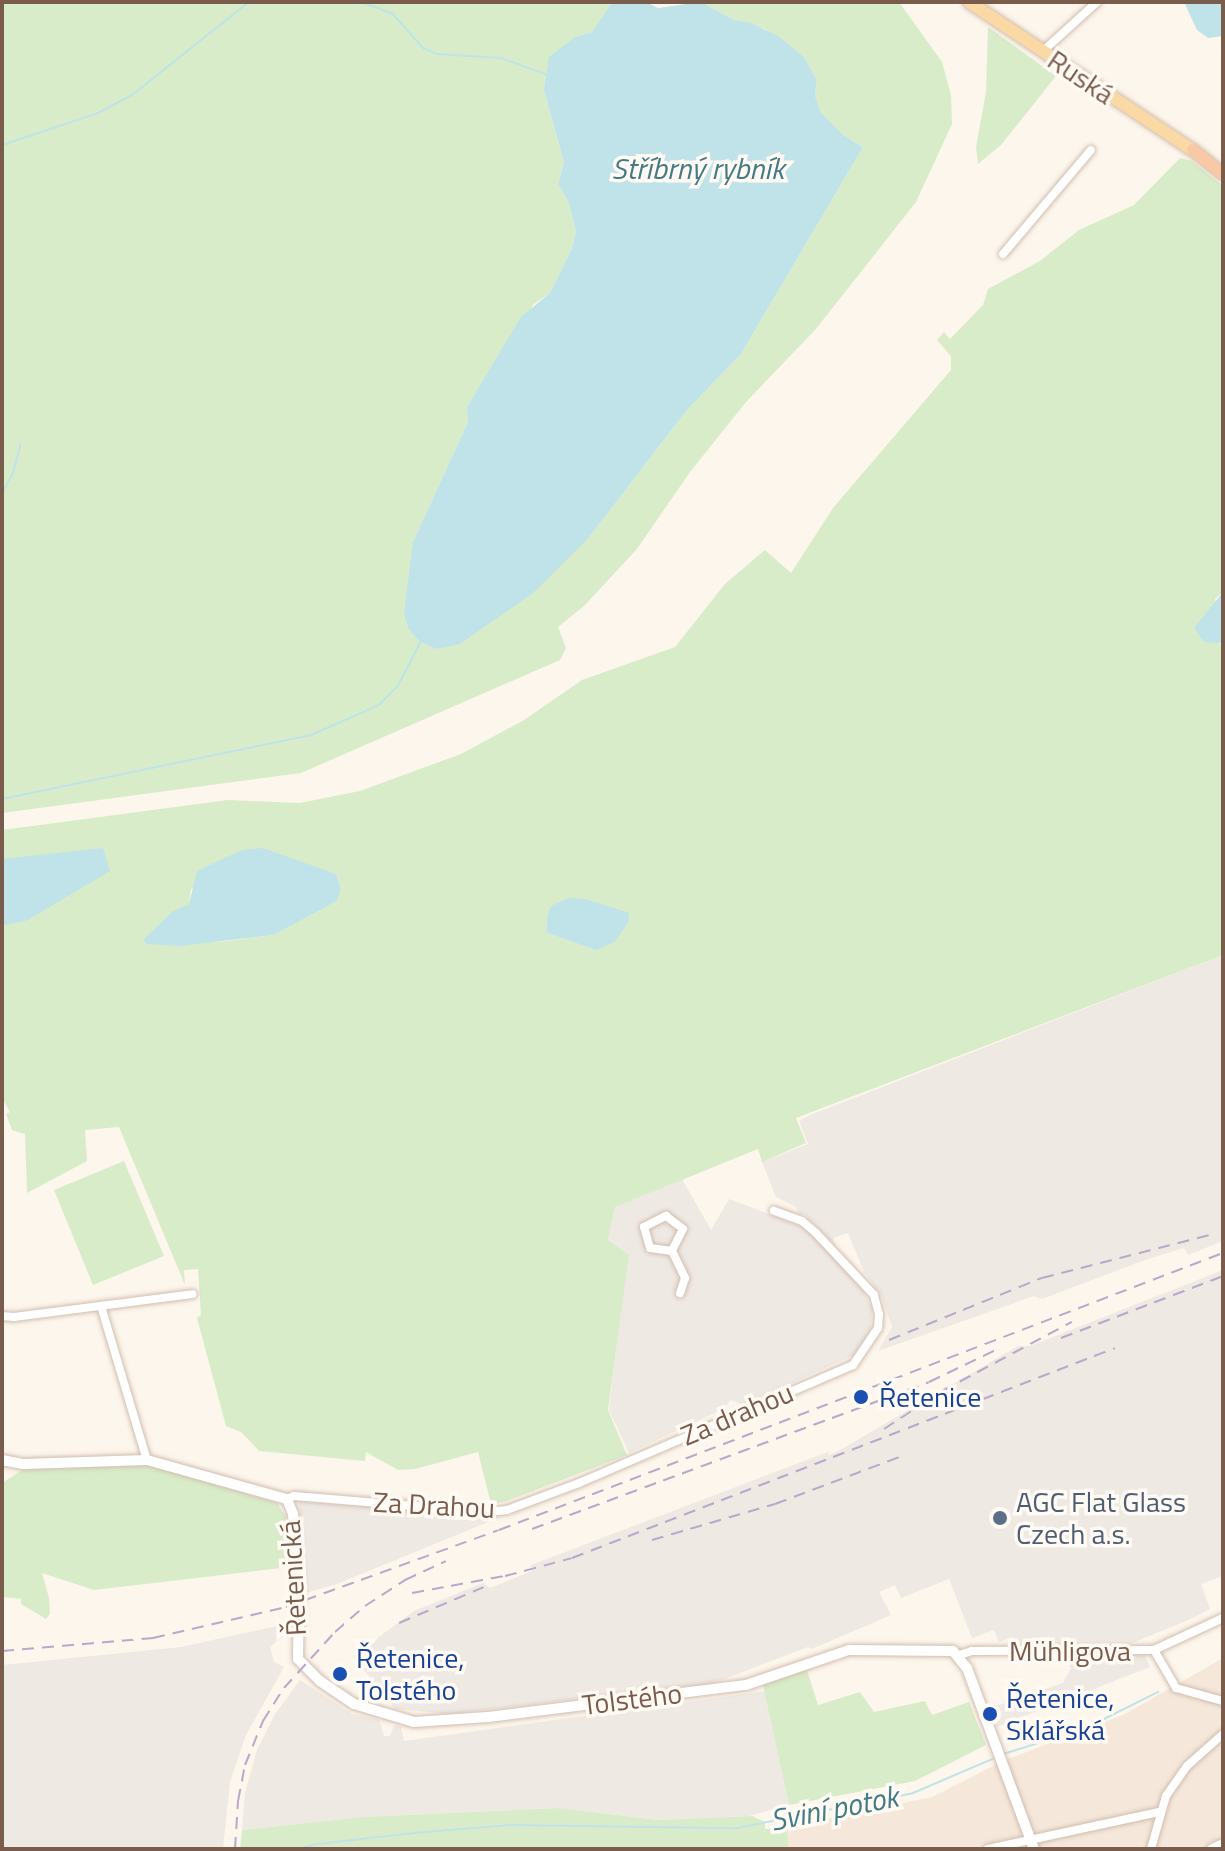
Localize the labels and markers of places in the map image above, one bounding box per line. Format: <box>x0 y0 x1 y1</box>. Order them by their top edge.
place label: Řetenice <box>879 1380 981 1414</box>
marker: Řetenice <box>850 1386 872 1408</box>
place label: AGC Flat Glass Czech a.s. <box>1016 1485 1186 1551</box>
marker: AGC Flat Glass Czech a.s. <box>991 1509 1009 1527</box>
place label: Řetenice, Tolstého <box>356 1641 465 1707</box>
marker: Řetenice, Tolstého <box>331 1665 349 1683</box>
place label: Řetenice, Sklářská <box>1006 1681 1115 1747</box>
marker: Řetenice, Sklářská <box>981 1705 999 1723</box>

